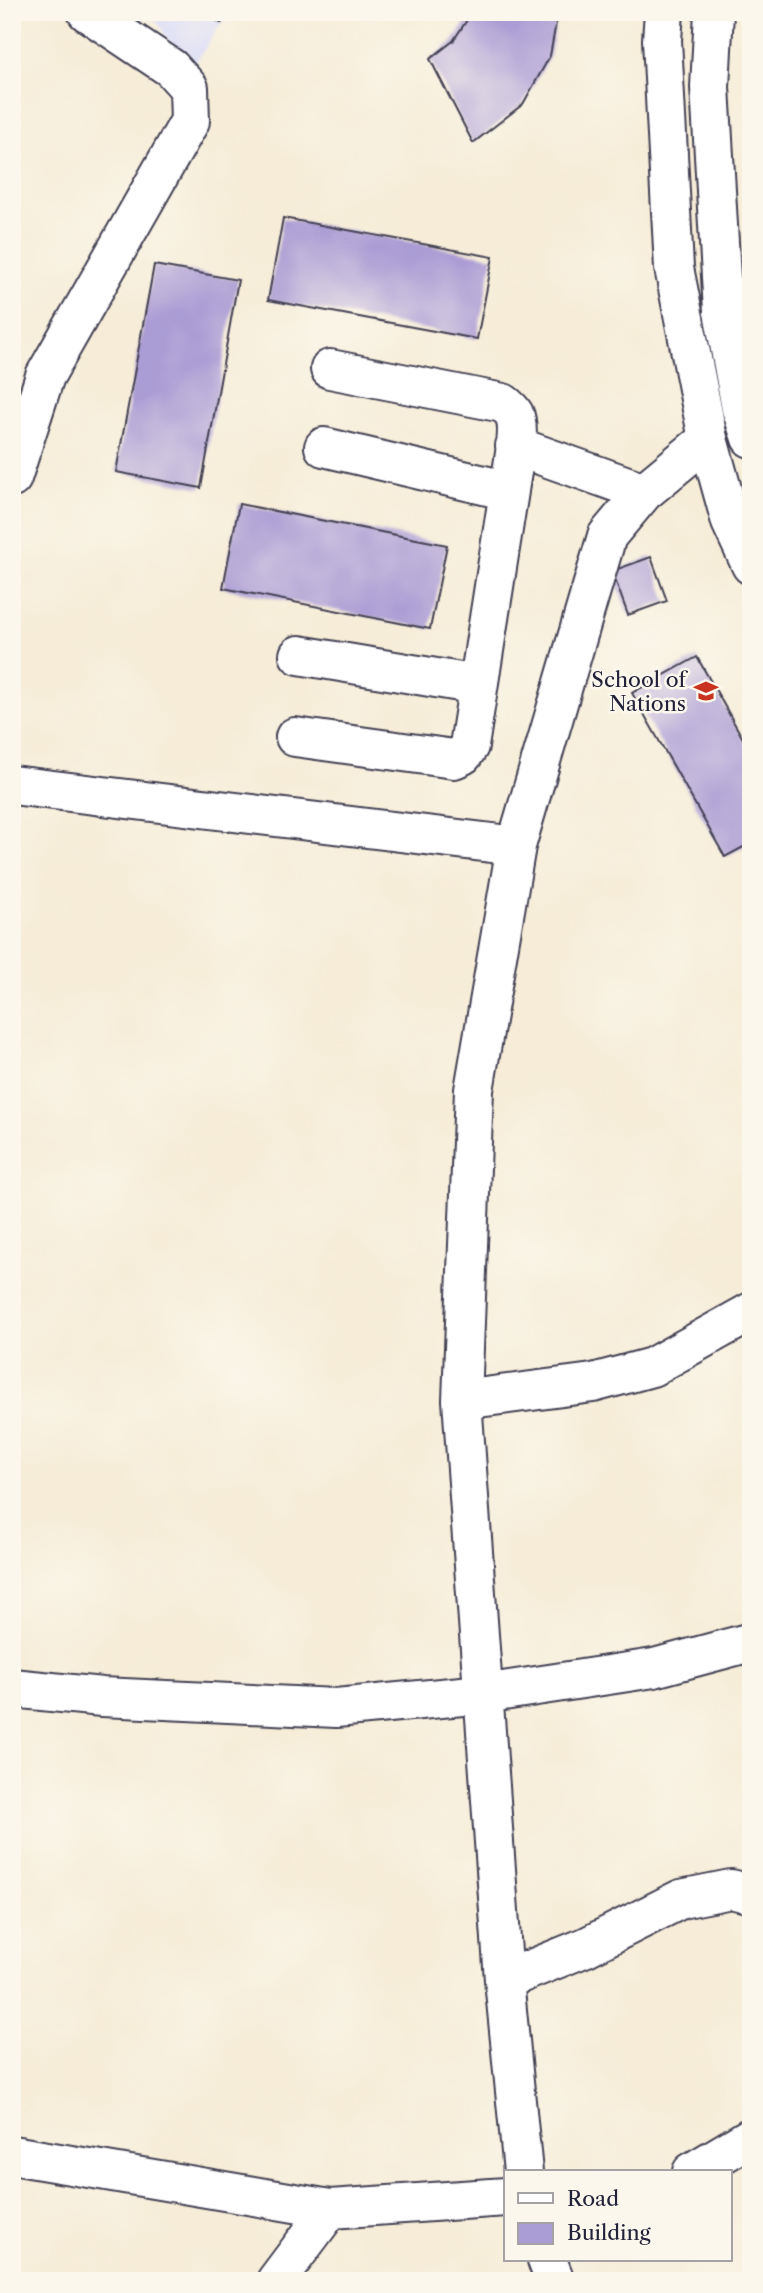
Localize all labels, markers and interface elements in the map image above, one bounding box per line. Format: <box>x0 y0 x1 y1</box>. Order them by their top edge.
place label: School of Nations <box>591 667 688 716</box>
school or university icon: School of Nations <box>692 677 720 705</box>
legend <box>504 2170 732 2262</box>
text: Road <box>567 2186 619 2211</box>
text: Building <box>567 2220 652 2245</box>

